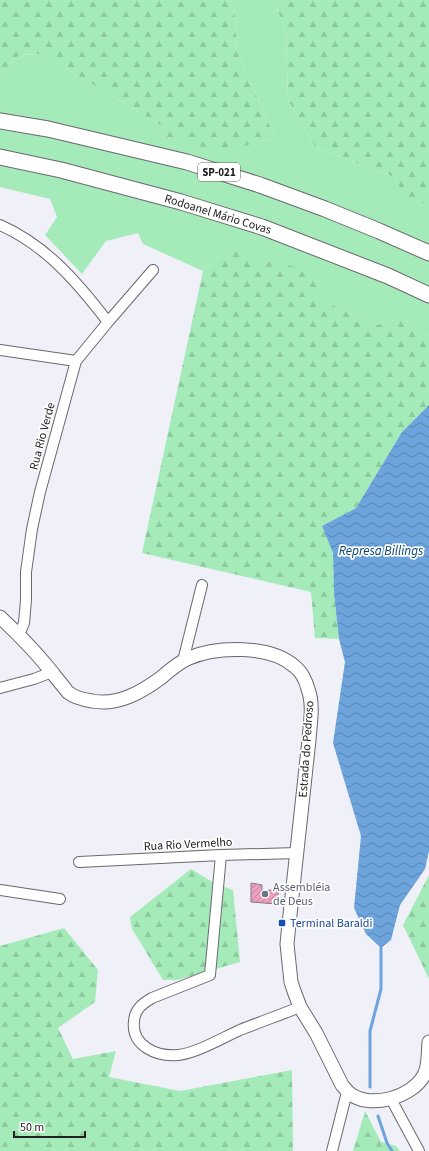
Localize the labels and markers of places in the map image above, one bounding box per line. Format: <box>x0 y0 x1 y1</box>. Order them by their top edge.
place label: Assembléia de Deus <box>273 879 330 910</box>
marker: Assembléia de Deus <box>260 889 270 899</box>
place label: Terminal Baraldi <box>290 915 372 932</box>
marker: Terminal Baraldi <box>277 918 287 928</box>

